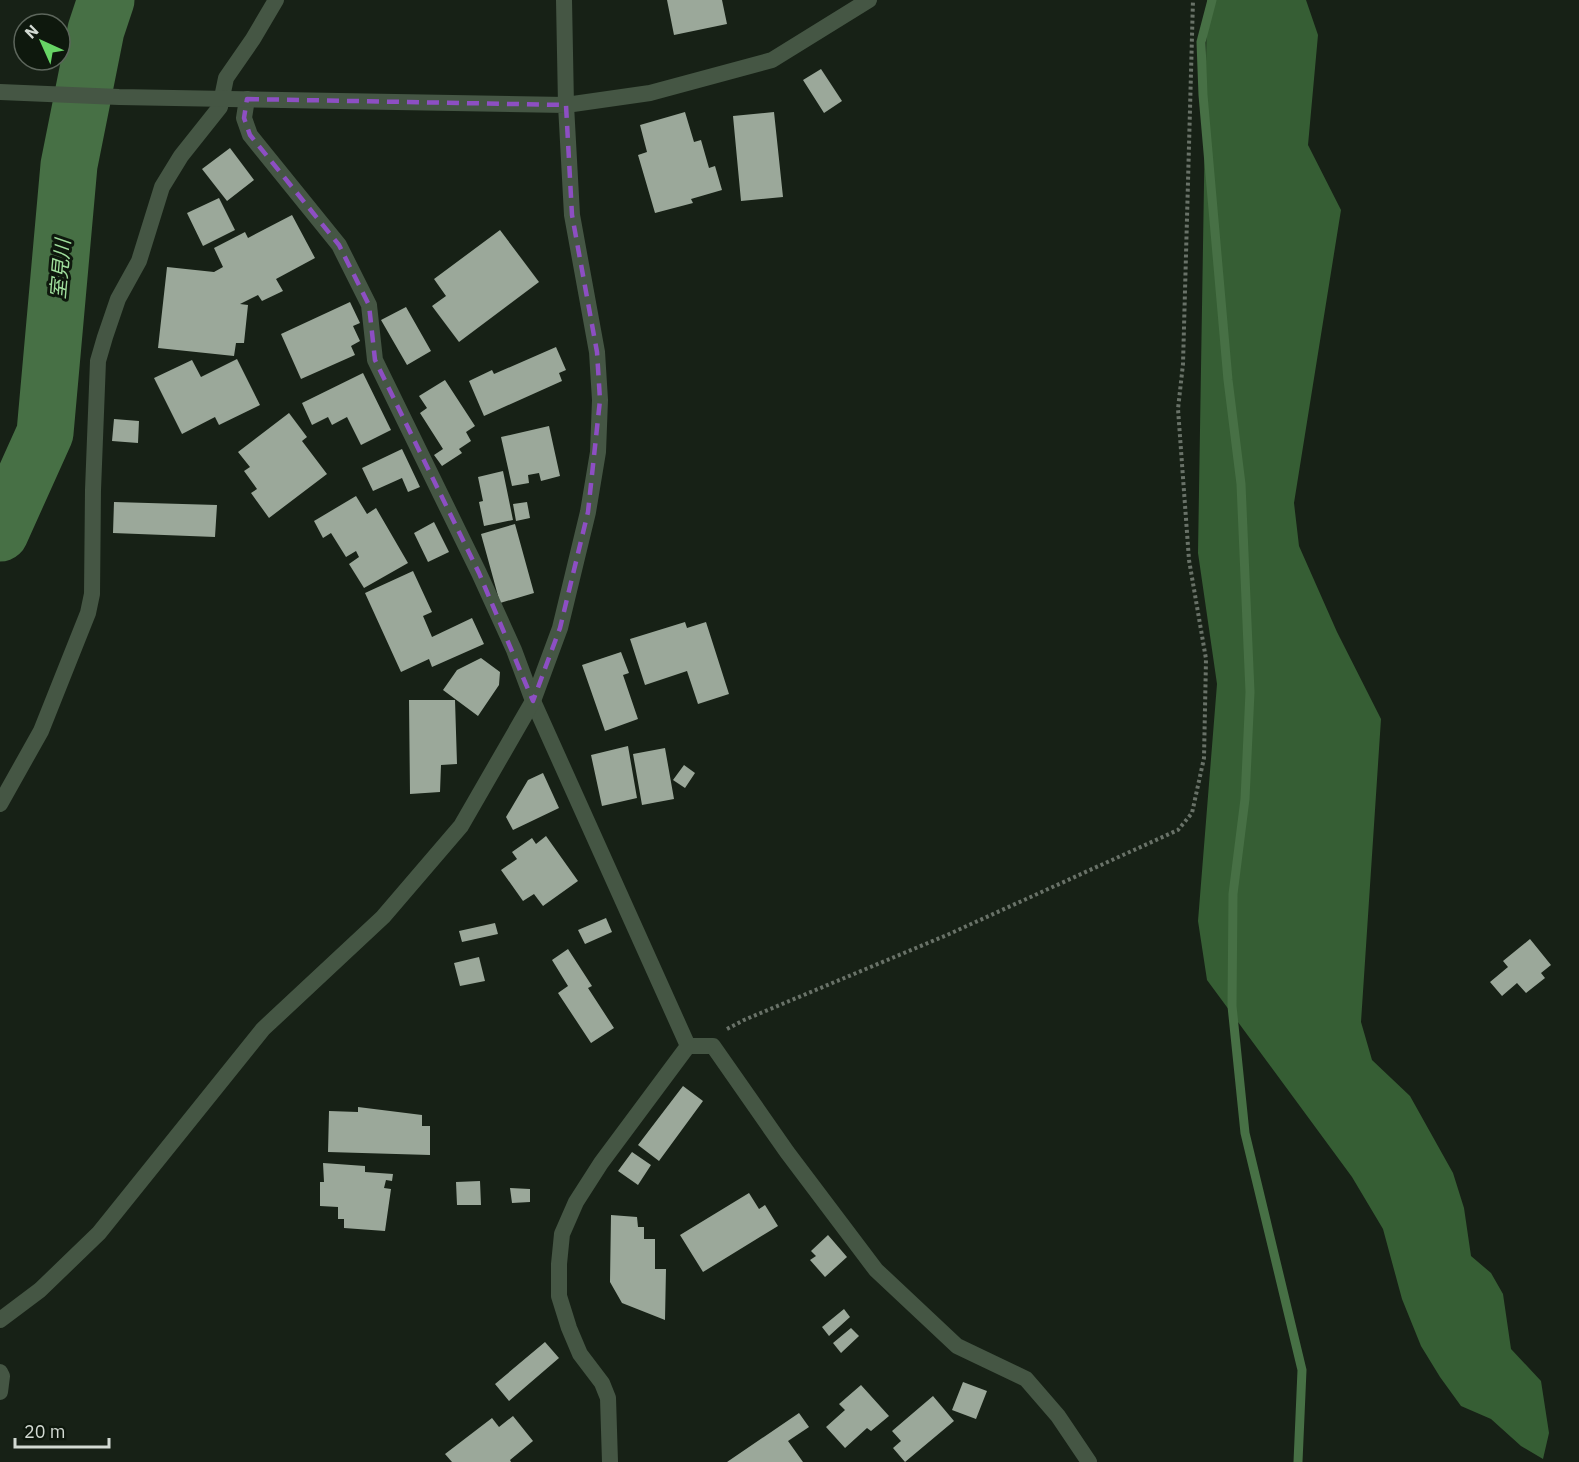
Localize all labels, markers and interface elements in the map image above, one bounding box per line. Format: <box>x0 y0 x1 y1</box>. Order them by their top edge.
north arrow <box>12 12 72 72</box>
text: N <box>20 20 43 43</box>
water label: 室見川 <box>44 236 76 300</box>
scale bar <box>15 1411 110 1449</box>
text: 20 m <box>24 1420 66 1443</box>

